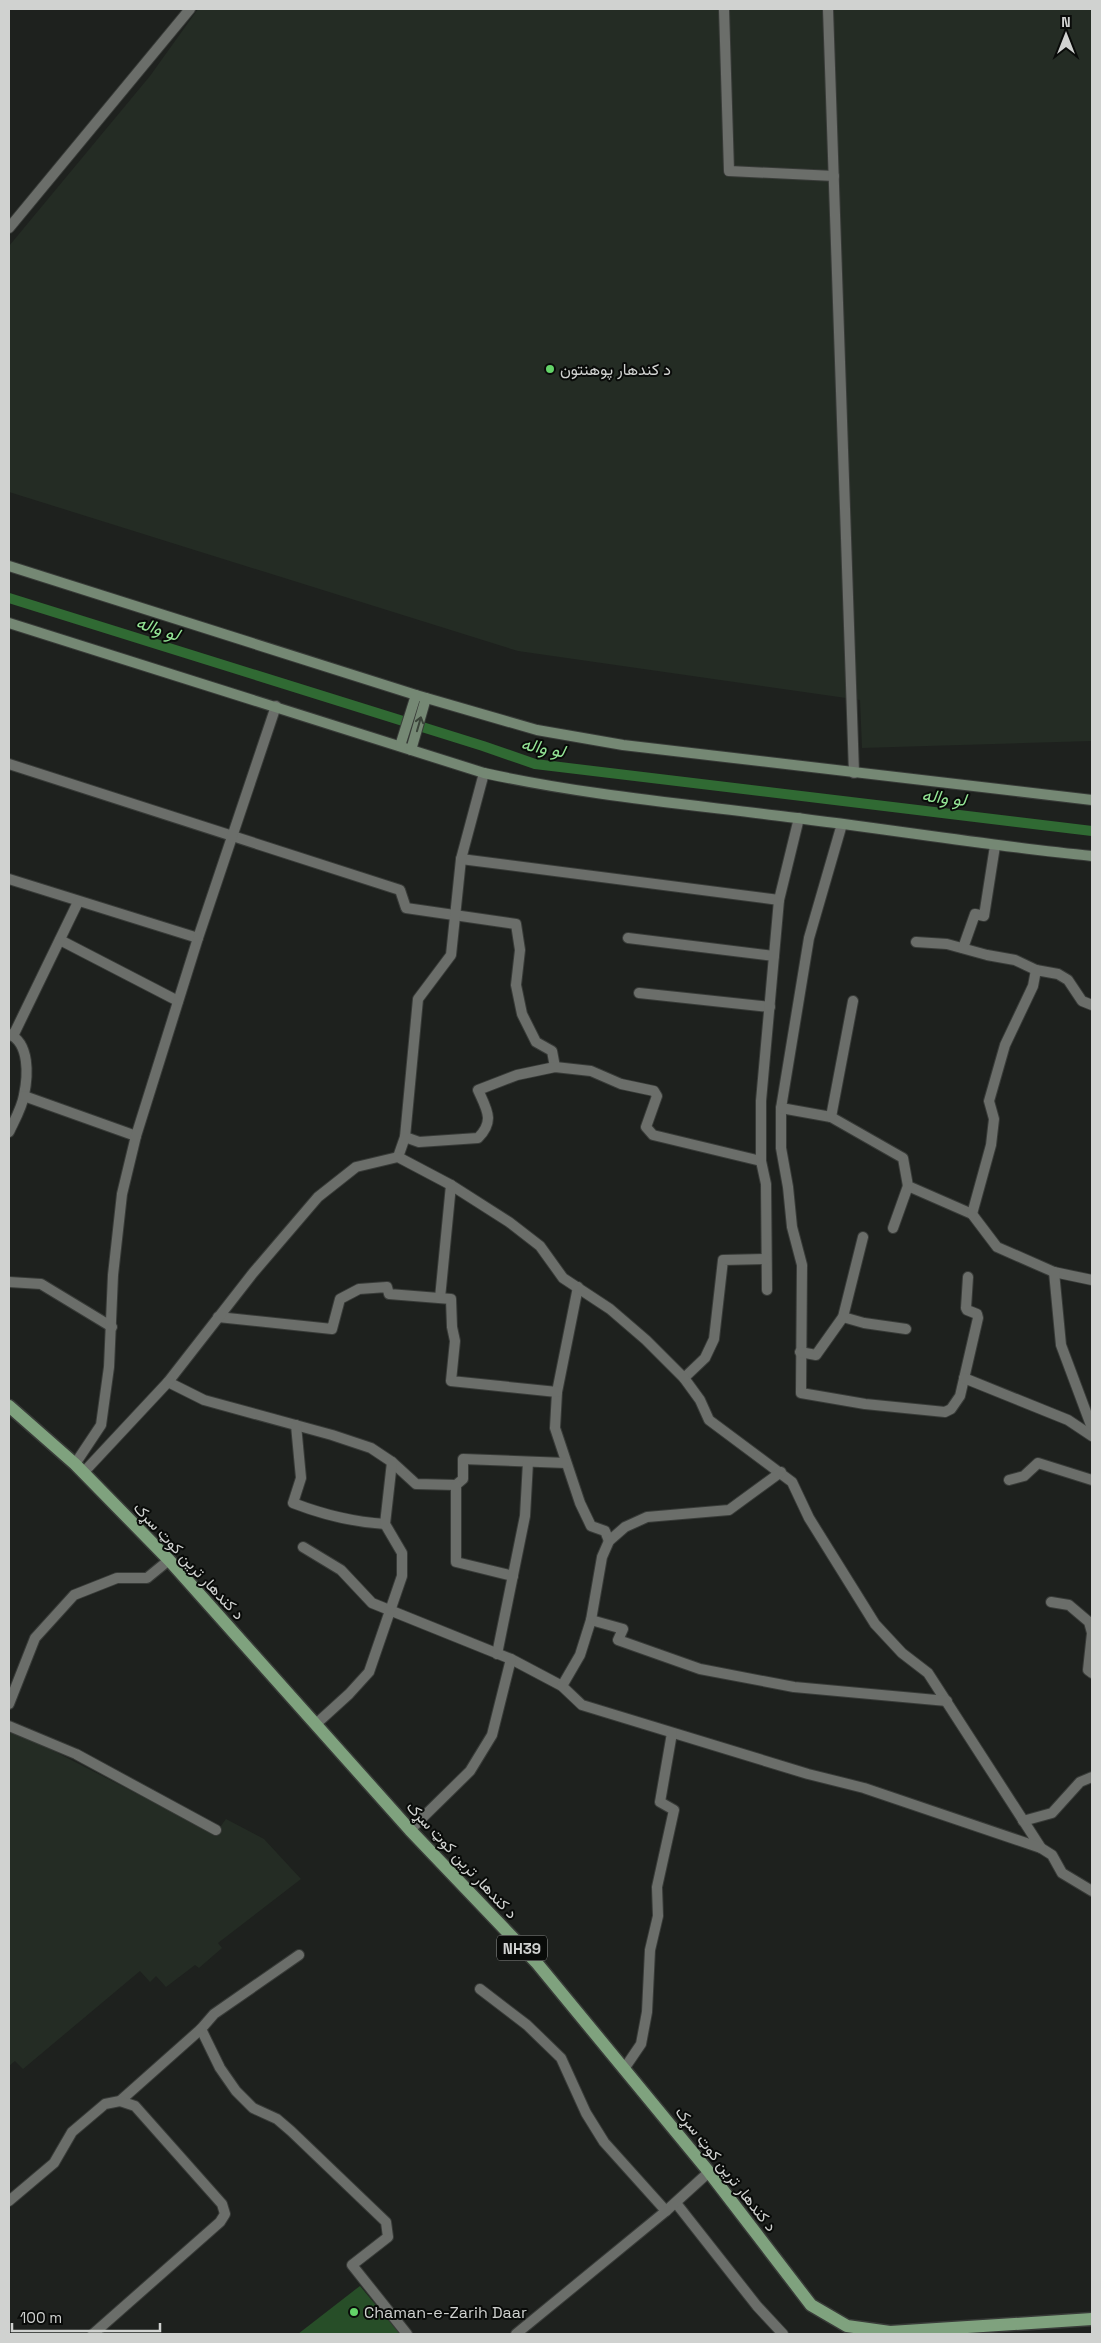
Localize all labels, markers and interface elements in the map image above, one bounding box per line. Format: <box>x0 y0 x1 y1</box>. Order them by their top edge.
north arrow <box>1041 10 1091 60</box>
text: N <box>1061 13 1071 31</box>
place label: د کندهار پوهنتون <box>560 359 671 381</box>
marker: د کندهار پوهنتون <box>544 363 556 375</box>
water label: لو واله <box>133 610 184 646</box>
one-way arrow <box>414 716 424 732</box>
water label: لو واله <box>519 731 569 763</box>
water label: لو واله <box>921 783 969 811</box>
street label: د کندهار ترين کوټ سړک <box>128 1498 249 1625</box>
street label: د کندهار ترين کوټ سړک <box>401 1797 522 1924</box>
road number: NH39 <box>497 1936 547 1960</box>
street label: د کندهار ترين کوټ سړک <box>670 2102 782 2237</box>
scale bar <box>12 2300 160 2332</box>
place label: Chaman-e-Zarih Daar <box>364 2302 527 2323</box>
marker: Chaman-e-Zarih Daar <box>348 2306 360 2318</box>
text: 100 m <box>20 2308 62 2327</box>

